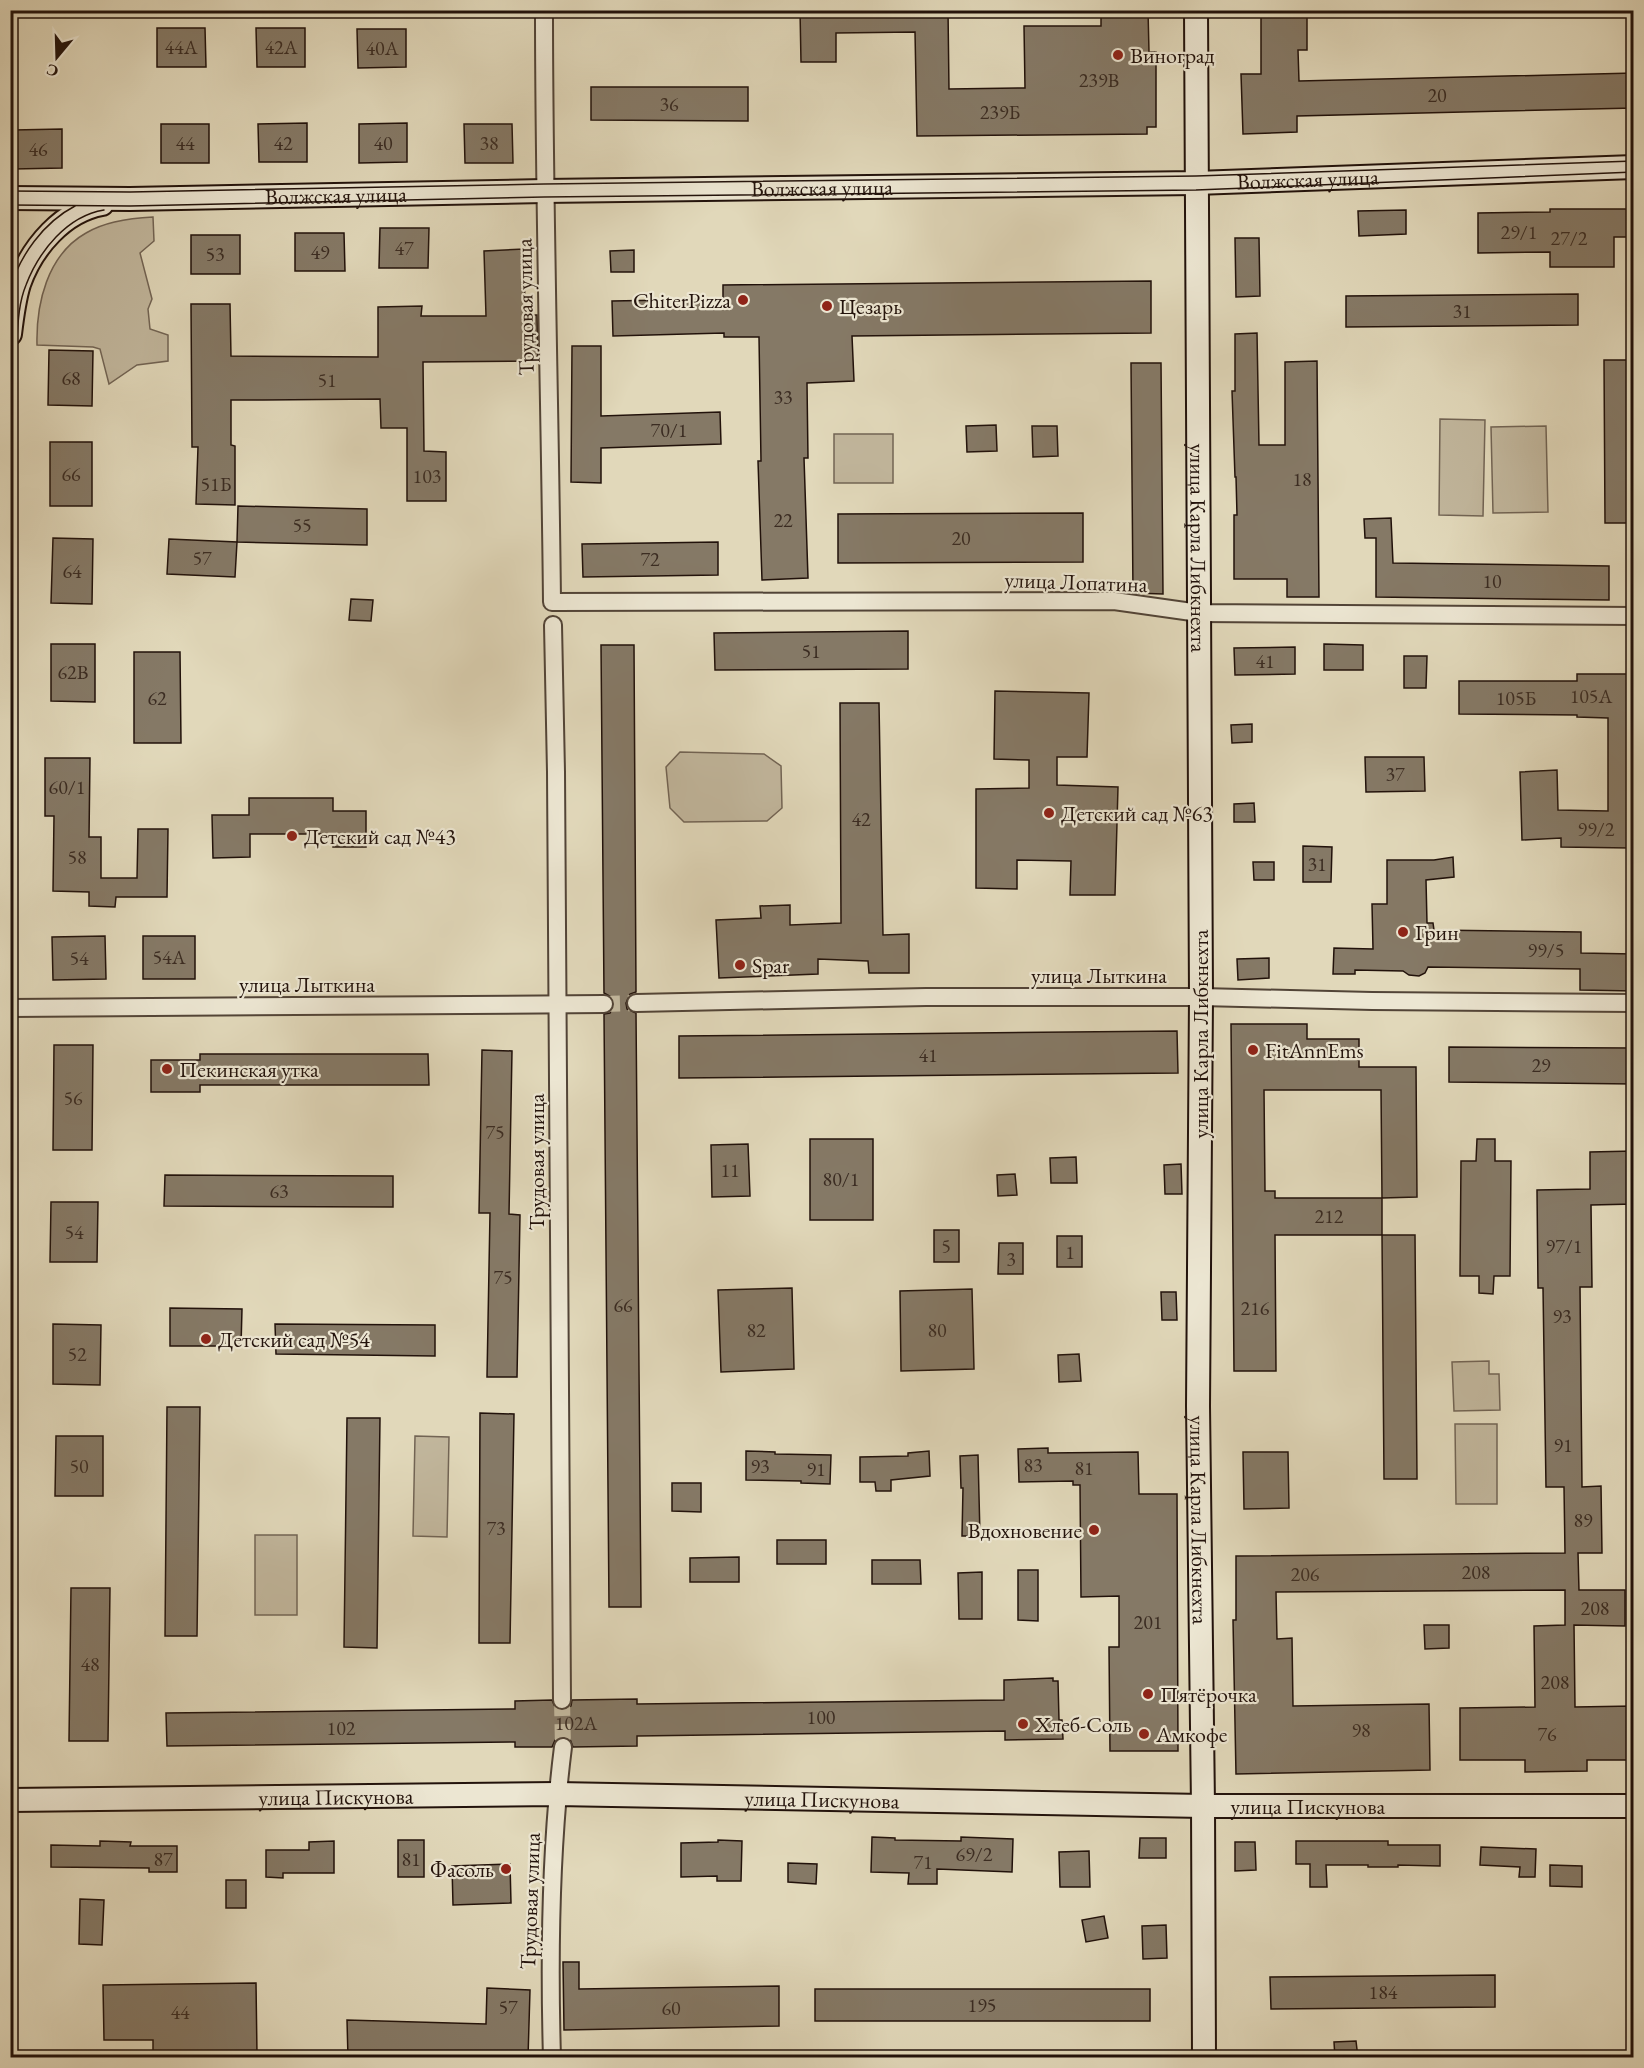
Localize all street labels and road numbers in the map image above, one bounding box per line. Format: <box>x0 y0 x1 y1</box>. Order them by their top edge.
street label: Волжская улица <box>1236 162 1380 196</box>
street label: Волжская улица <box>751 172 893 203</box>
street label: Волжская улица <box>265 179 407 211</box>
street label: Трудовая улица <box>509 238 541 376</box>
street label: улица Карла Либкнехта <box>1184 443 1214 653</box>
street label: улица Лопатина <box>1004 565 1148 599</box>
street label: улица Карла Либкнехта <box>1186 929 1215 1138</box>
street label: улица Лыткина <box>1031 961 1167 990</box>
street label: улица Лыткина <box>239 970 375 999</box>
street label: Трудовая улица <box>522 1093 551 1231</box>
street label: улица Карла Либкнехта <box>1184 1415 1215 1625</box>
street label: улица Пискунова <box>258 1781 414 1812</box>
street label: улица Пискунова <box>744 1783 900 1815</box>
street label: улица Пискунова <box>1230 1792 1386 1821</box>
street label: Трудовая улица <box>513 1832 547 1970</box>

